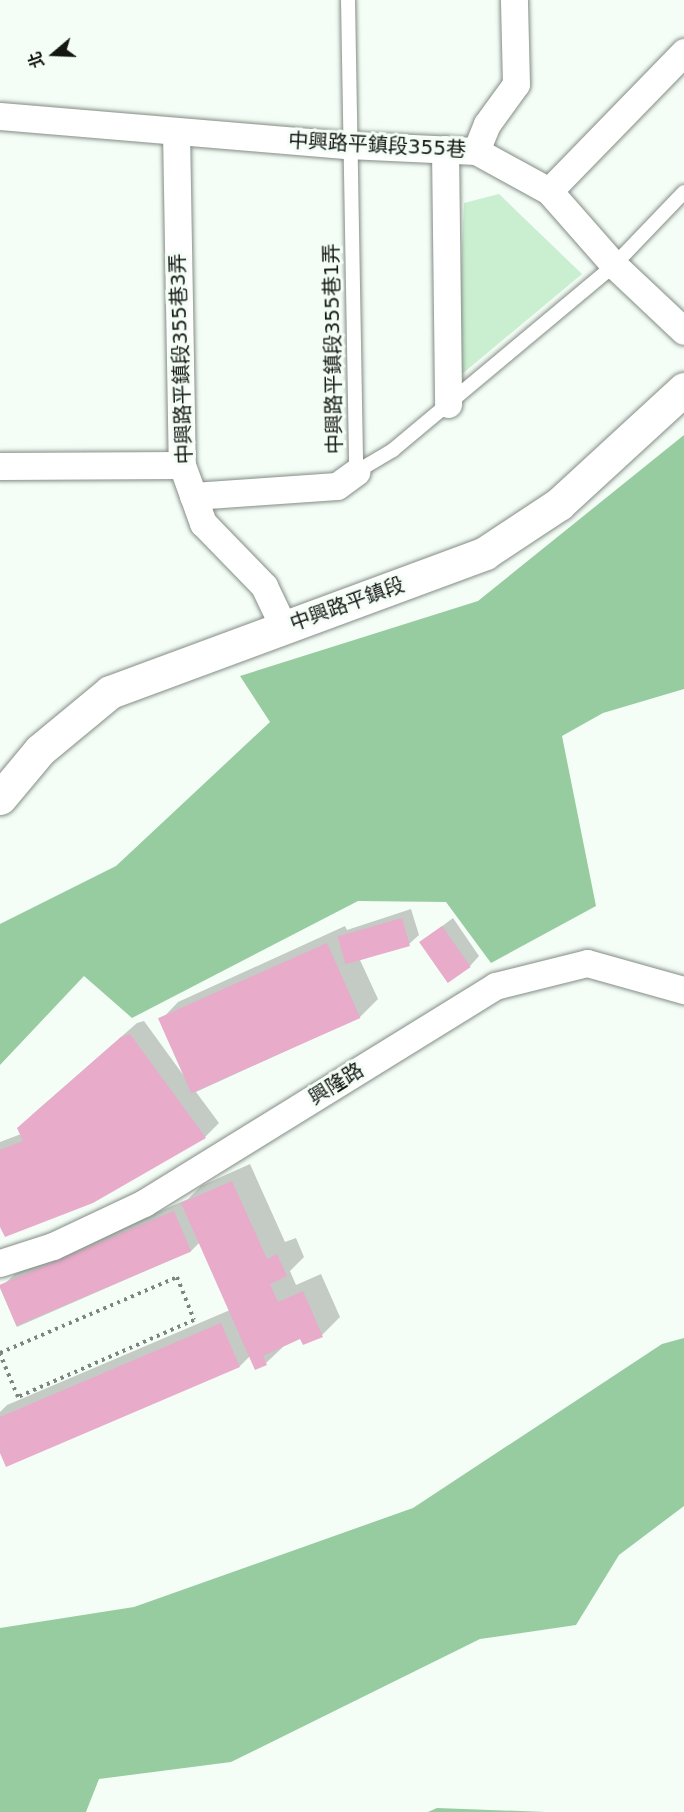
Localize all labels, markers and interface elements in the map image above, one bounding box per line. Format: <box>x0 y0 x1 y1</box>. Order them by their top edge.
north arrow <box>24 24 84 84</box>
text: 北 <box>25 49 48 71</box>
street label: 中興路平鎮段355巷 <box>287 128 467 162</box>
street label: 中興路平鎮段355巷1弄 <box>319 243 347 455</box>
street label: 中興路平鎮段355巷3弄 <box>165 253 197 465</box>
street label: 中興路平鎮段 <box>287 572 407 636</box>
street label: 興隆路 <box>304 1058 368 1110</box>

